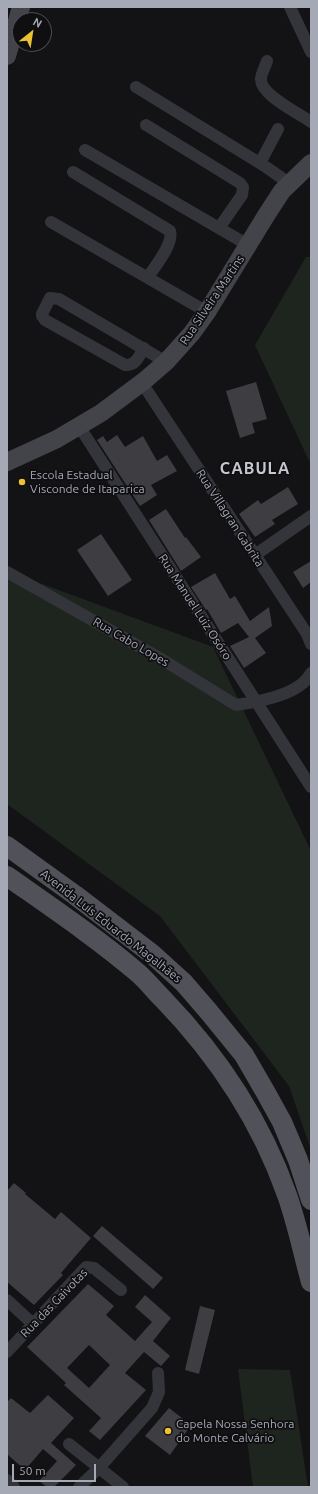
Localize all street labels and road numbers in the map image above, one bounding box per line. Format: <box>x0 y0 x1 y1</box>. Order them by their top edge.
street label: Rua Silveira Martins <box>177 252 247 348</box>
street label: Rua Villagran Gabrita <box>193 467 267 569</box>
street label: Rua Manuel Luiz Osóro <box>155 551 235 663</box>
street label: Rua Cabo Lopes <box>90 614 172 670</box>
street label: Avenida Luís Eduardo Magalhães <box>38 866 184 986</box>
street label: Rua das Gaivotas <box>17 1266 91 1340</box>

